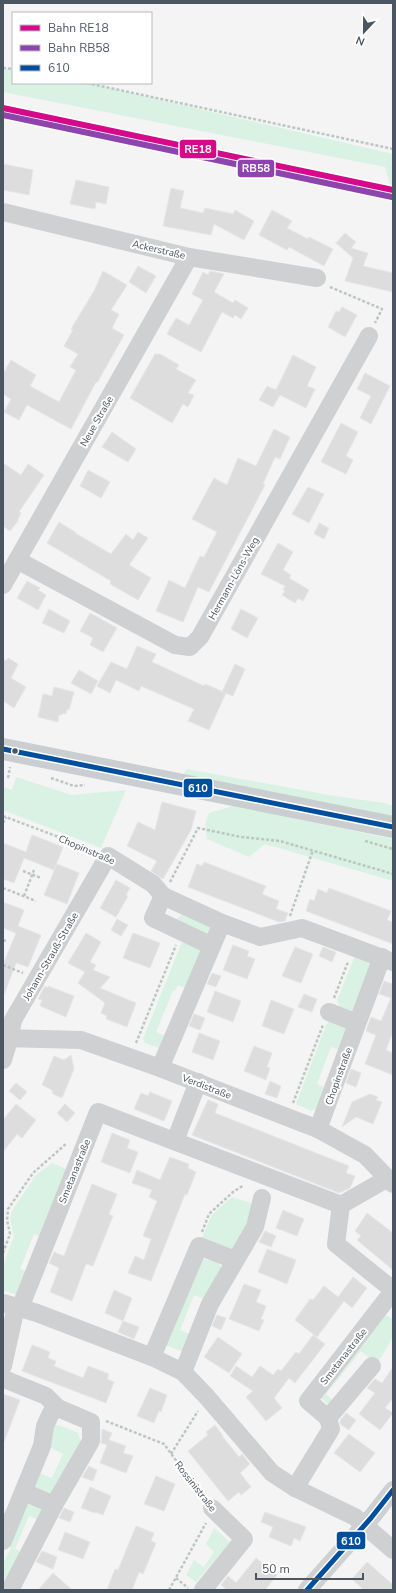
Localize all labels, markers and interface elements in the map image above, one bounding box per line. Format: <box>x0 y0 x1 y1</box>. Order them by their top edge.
legend <box>12 12 152 84</box>
north arrow <box>344 12 384 52</box>
text: Bahn RE18 <box>48 20 109 36</box>
text: N <box>354 32 367 49</box>
text: Bahn RB58 <box>48 40 110 56</box>
text: 610 <box>48 60 70 76</box>
line badge: RE18 <box>179 139 217 159</box>
text: RE18 <box>184 142 212 157</box>
line badge: RB58 <box>237 159 275 178</box>
text: RB58 <box>242 161 271 176</box>
street label: Ackerstraße <box>131 237 187 263</box>
street label: Neue Straße <box>77 394 117 449</box>
street label: Hermann-Löns-Weg <box>205 534 263 622</box>
unlabelled marker <box>10 746 20 756</box>
line badge: 610 <box>183 778 213 798</box>
text: 610 <box>188 781 208 796</box>
street label: Chopinstraße <box>56 832 117 868</box>
street label: Johann-Strauß-Straße <box>19 910 82 1004</box>
street label: Chopinstraße <box>322 1046 356 1107</box>
street label: Verdistraße <box>179 1071 233 1103</box>
street label: Smetanastraße <box>56 1137 94 1206</box>
street label: Smetanastraße <box>317 1325 370 1388</box>
street label: Rossinistraße <box>171 1458 219 1515</box>
line badge: 610 <box>336 1531 366 1550</box>
text: 610 <box>341 1534 361 1549</box>
scale bar <box>256 1555 363 1581</box>
text: 50 m <box>262 1561 290 1577</box>

